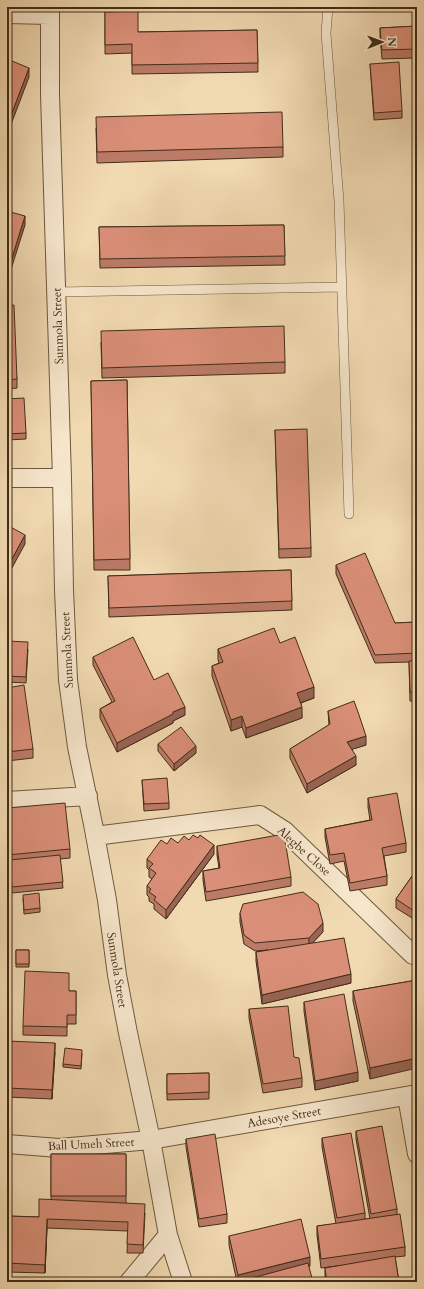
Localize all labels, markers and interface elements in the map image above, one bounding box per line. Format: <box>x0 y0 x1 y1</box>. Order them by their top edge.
north arrow <box>362 22 402 62</box>
text: N <box>384 37 399 47</box>
street label: Sunmola Street <box>49 287 67 364</box>
street label: Sunmola Street <box>57 611 77 689</box>
street label: Alegbe Close <box>274 823 334 879</box>
street label: Sunmola Street <box>103 931 131 1009</box>
street label: Adesoye Street <box>246 1103 322 1131</box>
street label: Ball Umeh Street <box>47 1134 135 1154</box>

